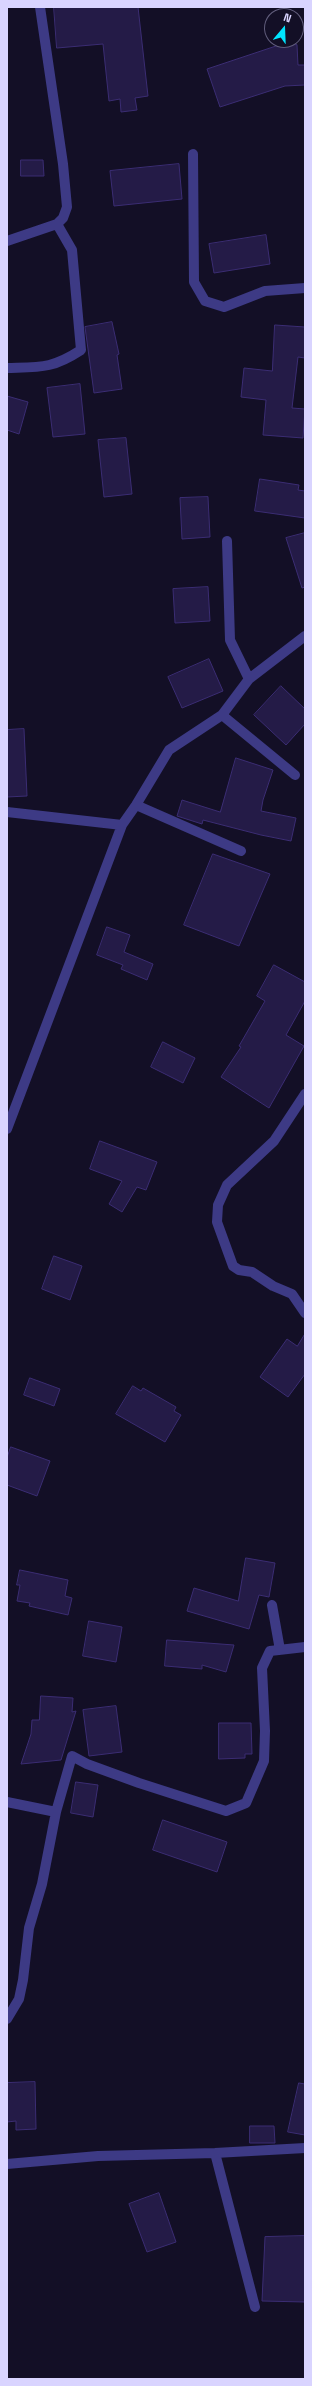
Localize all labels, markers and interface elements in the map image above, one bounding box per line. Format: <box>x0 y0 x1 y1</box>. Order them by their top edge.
north arrow <box>264 8 304 48</box>
text: N <box>282 10 293 25</box>

